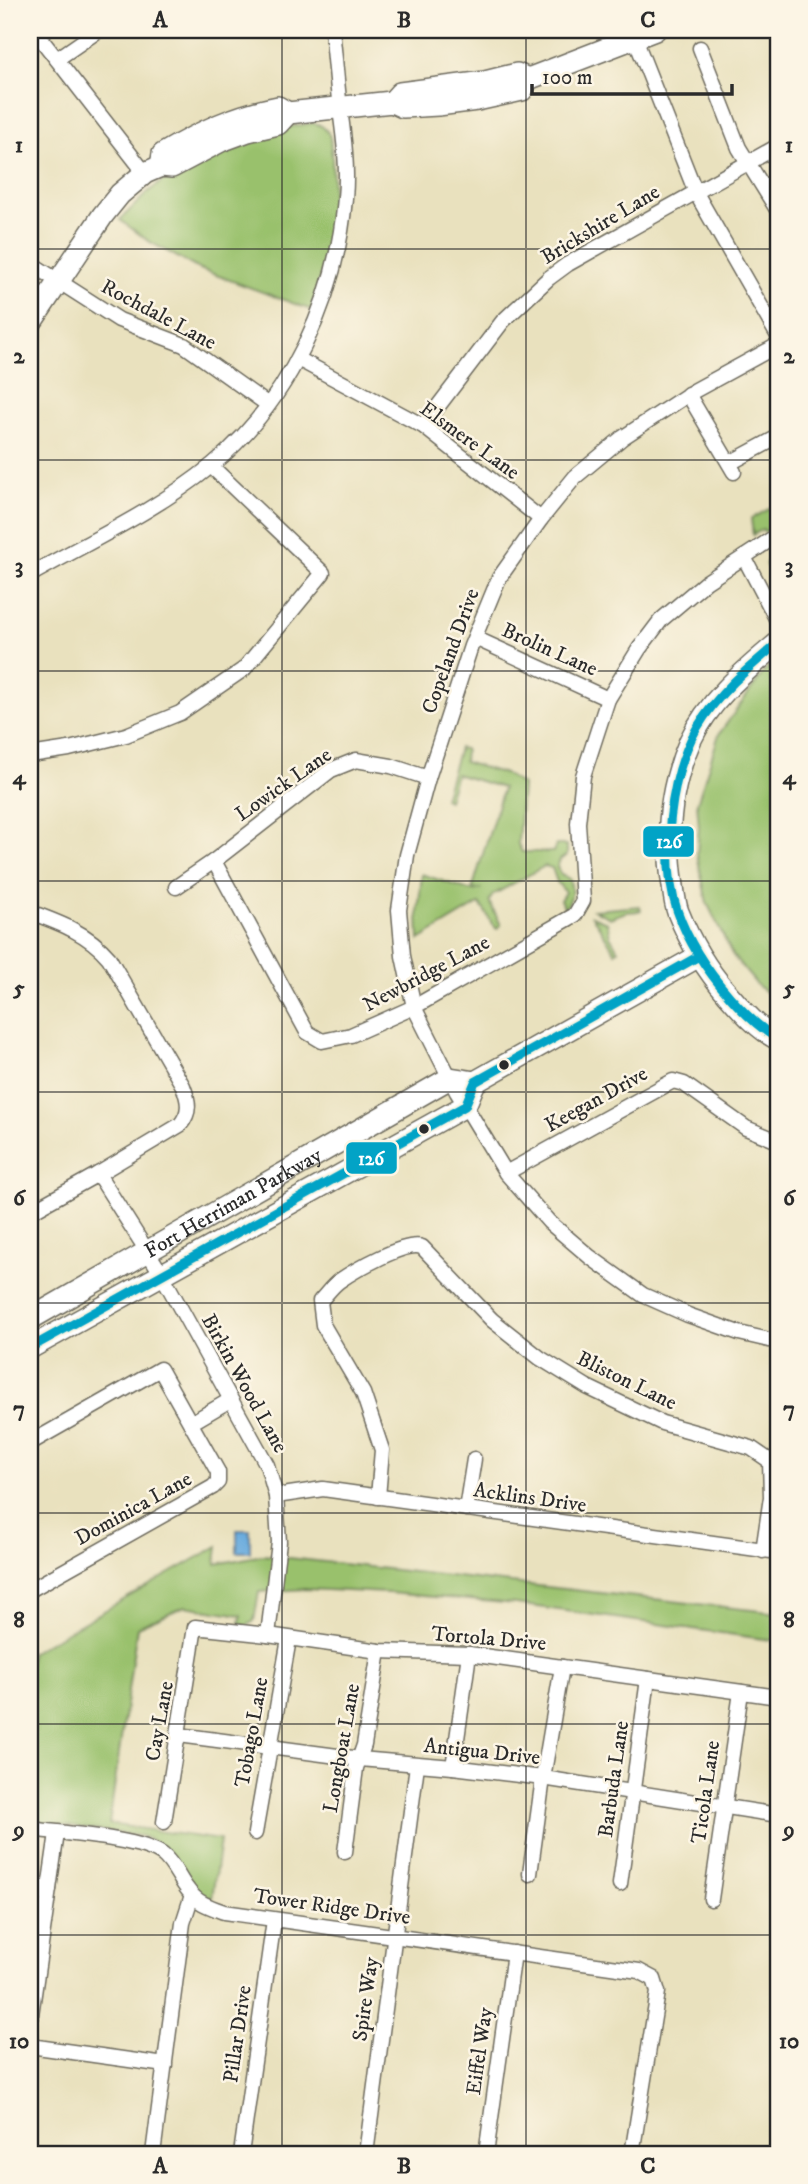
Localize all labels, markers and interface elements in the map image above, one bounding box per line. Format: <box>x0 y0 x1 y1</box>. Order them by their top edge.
text: A <box>152 6 169 35</box>
text: B <box>397 6 411 35</box>
text: C <box>640 6 656 35</box>
scale bar <box>532 52 731 96</box>
text: 100 m <box>542 65 593 91</box>
text: 1 <box>15 131 23 160</box>
text: 1 <box>785 131 793 160</box>
street label: Brickshire Lane <box>536 179 665 270</box>
street label: Rochdale Lane <box>97 274 221 356</box>
text: 2 <box>13 342 25 371</box>
text: 2 <box>783 342 795 371</box>
street label: Elsmere Lane <box>414 396 525 486</box>
text: 3 <box>15 552 23 581</box>
text: 3 <box>785 552 793 581</box>
street label: Copeland Drive <box>416 585 486 717</box>
street label: Brolin Lane <box>498 617 602 683</box>
street label: Lowick Lane <box>230 742 337 828</box>
text: 4 <box>12 763 27 792</box>
text: 4 <box>782 763 797 792</box>
line badge: 126 <box>642 825 695 858</box>
text: 126 <box>656 831 683 854</box>
street label: Newbridge Lane <box>359 930 494 1018</box>
text: 5 <box>12 974 25 1003</box>
text: 5 <box>782 974 795 1003</box>
unlabelled marker <box>497 1058 511 1072</box>
street label: Keegan Drive <box>541 1061 653 1139</box>
unlabelled marker <box>417 1122 431 1136</box>
line badge: 126 <box>345 1141 398 1175</box>
street label: Fort Herriman Parkway <box>140 1142 328 1264</box>
text: 126 <box>358 1148 385 1171</box>
text: 6 <box>13 1184 27 1213</box>
text: 6 <box>783 1184 797 1213</box>
street label: Birkin Wood Lane <box>195 1309 293 1458</box>
street label: Bliston Lane <box>572 1346 681 1416</box>
text: 7 <box>13 1395 25 1424</box>
text: 7 <box>783 1395 795 1424</box>
street label: Dominica Lane <box>71 1466 197 1552</box>
street label: Acklins Drive <box>472 1477 588 1519</box>
text: 8 <box>13 1606 25 1635</box>
text: 8 <box>783 1606 795 1635</box>
street label: Tortola Drive <box>431 1621 548 1657</box>
street label: Tobago Lane <box>230 1675 274 1789</box>
street label: Cay Lane <box>140 1679 180 1763</box>
street label: Longboat Lane <box>318 1681 366 1815</box>
street label: Barbuda Lane <box>593 1719 635 1839</box>
street label: Antigua Drive <box>422 1733 542 1771</box>
street label: Ticola Lane <box>686 1739 726 1845</box>
text: 9 <box>11 1816 25 1845</box>
text: 9 <box>781 1816 795 1845</box>
street label: Tower Ridge Drive <box>252 1883 412 1931</box>
street label: Spire Way <box>347 1954 385 2043</box>
street label: Pillar Drive <box>218 1983 258 2085</box>
street label: Eiffel Way <box>461 2005 499 2097</box>
text: 10 <box>9 2027 29 2056</box>
text: 10 <box>779 2027 799 2056</box>
text: A <box>152 2152 169 2181</box>
text: B <box>397 2152 411 2181</box>
text: C <box>640 2152 656 2181</box>

